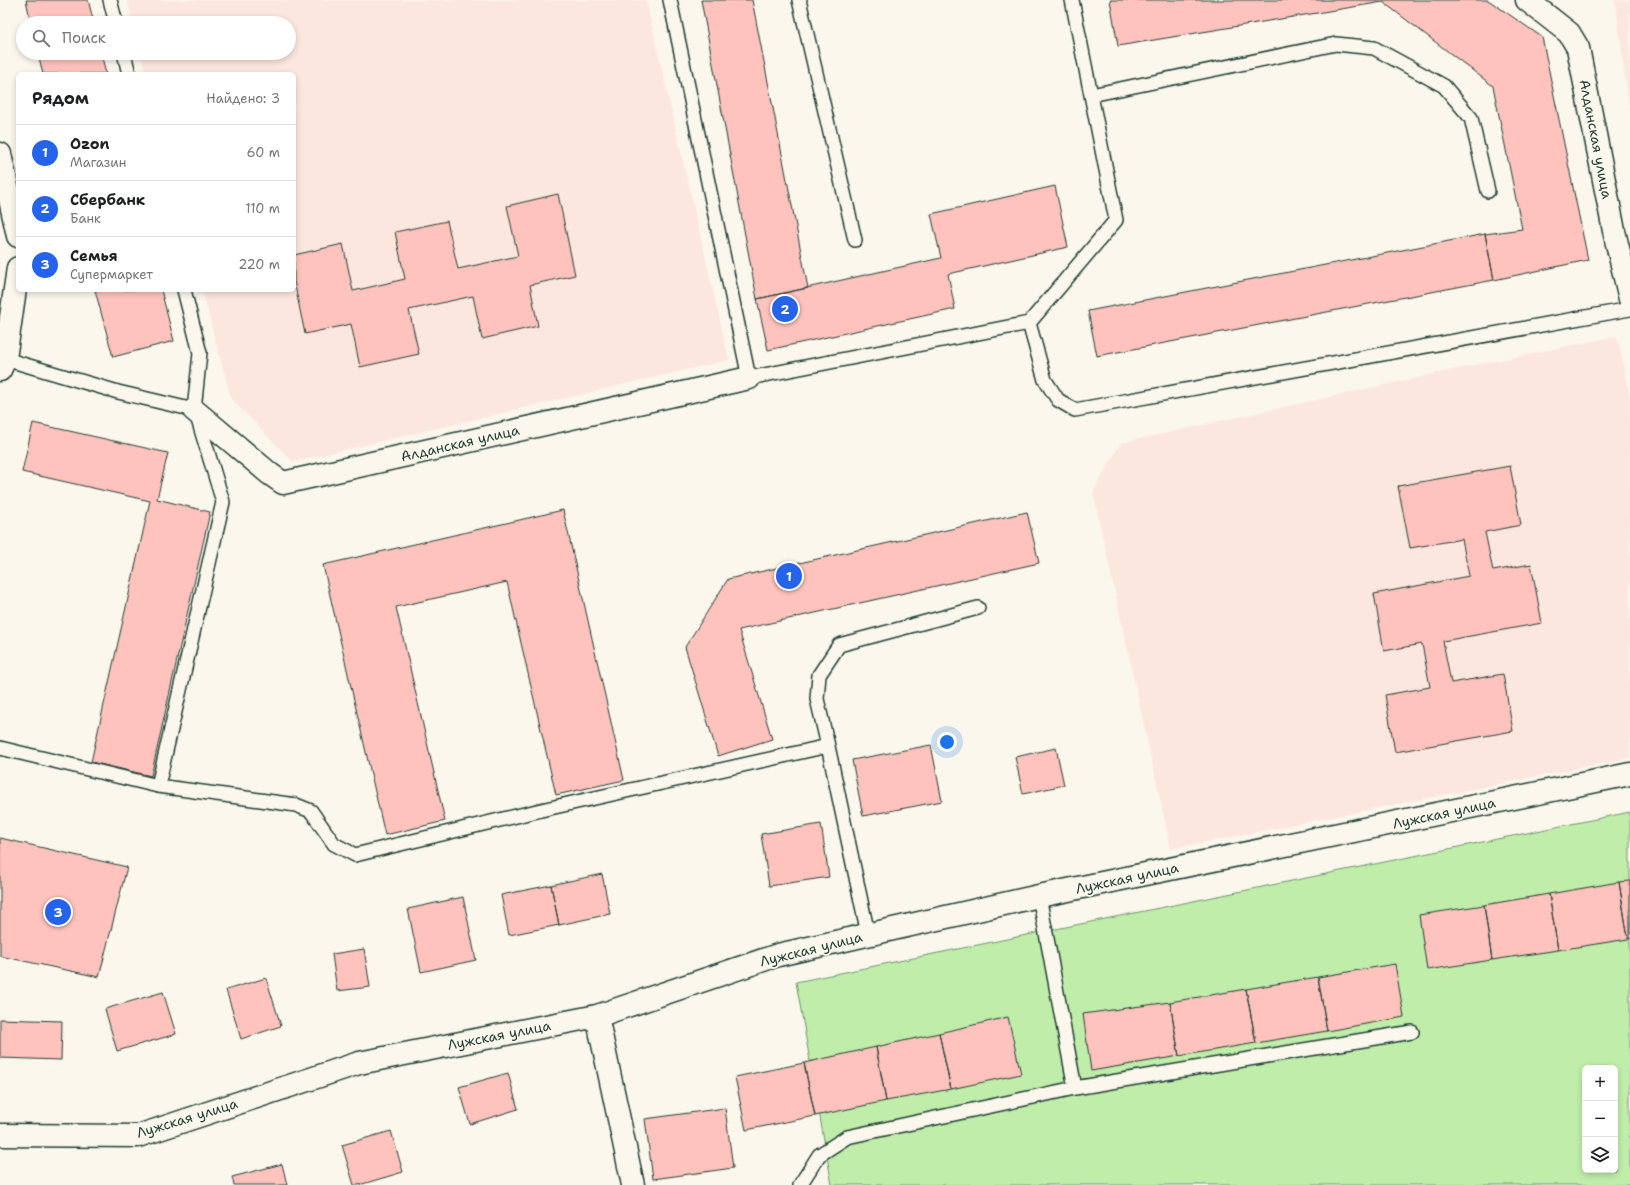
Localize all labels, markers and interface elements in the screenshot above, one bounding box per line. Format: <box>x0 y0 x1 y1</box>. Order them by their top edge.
search box <box>16 16 296 60</box>
icon: search <box>30 27 52 49</box>
text: Поиск <box>62 28 106 48</box>
street label: Алданская улица <box>1576 78 1616 201</box>
text: Рядом <box>32 87 89 109</box>
text: Найдено: 3 <box>206 90 280 107</box>
text: Ozon <box>70 134 110 154</box>
text: 1 <box>42 144 48 161</box>
text: 60 m <box>247 144 280 161</box>
text: Магазин <box>70 154 126 171</box>
text: Сбербанк <box>70 190 145 210</box>
text: 2 <box>40 200 50 217</box>
text: 110 m <box>245 200 280 217</box>
text: Банк <box>70 210 101 227</box>
text: Семья <box>70 246 118 266</box>
text: 3 <box>40 256 50 273</box>
text: 220 m <box>238 256 280 273</box>
text: Супермаркет <box>70 266 153 283</box>
pin: 2 <box>772 294 798 324</box>
street label: Алданская улица <box>399 421 521 465</box>
pin: 1 <box>776 561 802 591</box>
your location <box>937 732 957 752</box>
street label: Лужская улица <box>1391 793 1497 833</box>
street label: Лужская улица <box>1074 858 1180 898</box>
pin: 3 <box>45 897 71 927</box>
street label: Лужская улица <box>758 928 864 970</box>
street label: Лужская улица <box>446 1016 552 1054</box>
map controls <box>1582 1065 1618 1173</box>
button: + <box>1582 1065 1618 1101</box>
street label: Лужская улица <box>134 1094 240 1142</box>
button: − <box>1582 1101 1618 1137</box>
button: layers <box>1582 1137 1618 1173</box>

